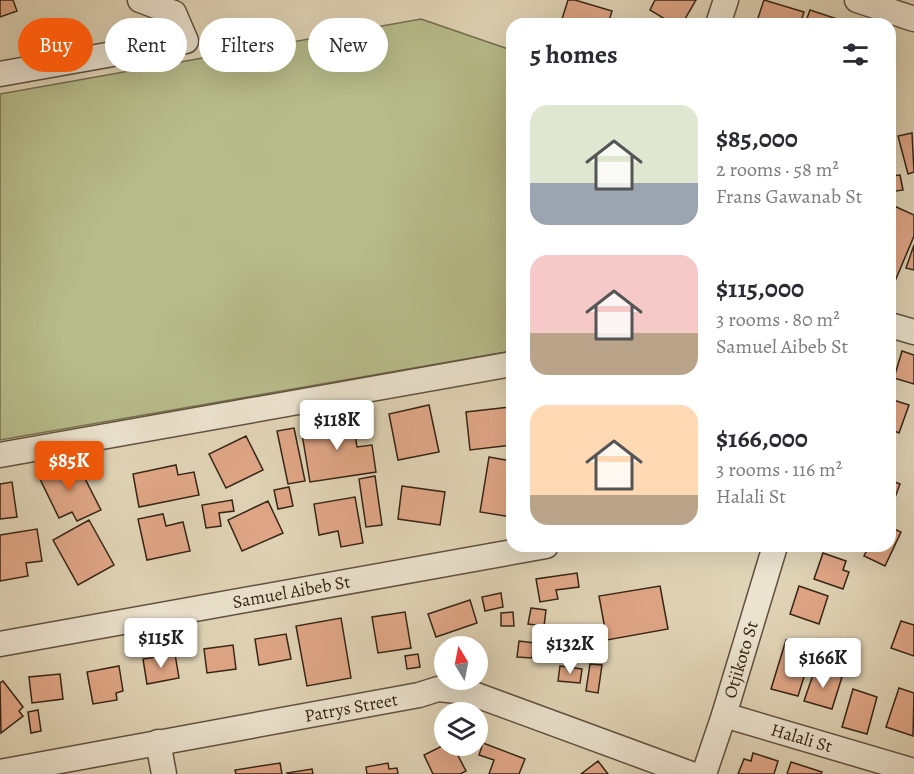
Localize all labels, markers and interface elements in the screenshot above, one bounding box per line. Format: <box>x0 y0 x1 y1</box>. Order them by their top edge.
chip: Buy <box>18 18 93 72</box>
chip: Rent <box>105 18 187 72</box>
chip: Filters <box>199 18 296 72</box>
chip: New <box>308 18 388 72</box>
text: 5 homes <box>530 37 618 72</box>
icon: filters <box>839 38 872 71</box>
text: $85,000 <box>716 121 798 156</box>
icon: home <box>578 129 650 201</box>
text: 2 rooms · 58 m² <box>716 156 839 183</box>
text: Frans Gawanab St <box>716 183 862 210</box>
text: $115,000 <box>716 271 804 306</box>
icon: home <box>578 279 650 351</box>
text: 3 rooms · 80 m² <box>716 306 840 333</box>
text: Samuel Aibeb St <box>716 333 848 360</box>
pin: $118K <box>295 400 379 451</box>
text: $118K <box>314 406 360 433</box>
text: $166,000 <box>716 421 808 456</box>
icon: home <box>578 429 650 501</box>
pin: $85K <box>33 441 105 492</box>
text: $85K <box>49 447 89 474</box>
text: 3 rooms · 116 m² <box>716 456 842 483</box>
text: Halali St <box>716 483 786 510</box>
street label: Samuel Aibeb St <box>231 569 352 614</box>
pin: $115K <box>119 618 203 669</box>
street label: Otjikoto St <box>718 618 764 701</box>
text: $115K <box>138 624 184 651</box>
pin: $132K <box>528 624 612 675</box>
text: $132K <box>546 630 594 657</box>
north arrow <box>434 636 488 690</box>
map controls <box>434 636 488 756</box>
pin: $166K <box>781 638 865 689</box>
text: $166K <box>799 644 847 671</box>
street label: Patrys Street <box>303 687 400 728</box>
button: layers <box>434 702 488 756</box>
street label: Halali St <box>768 717 835 758</box>

